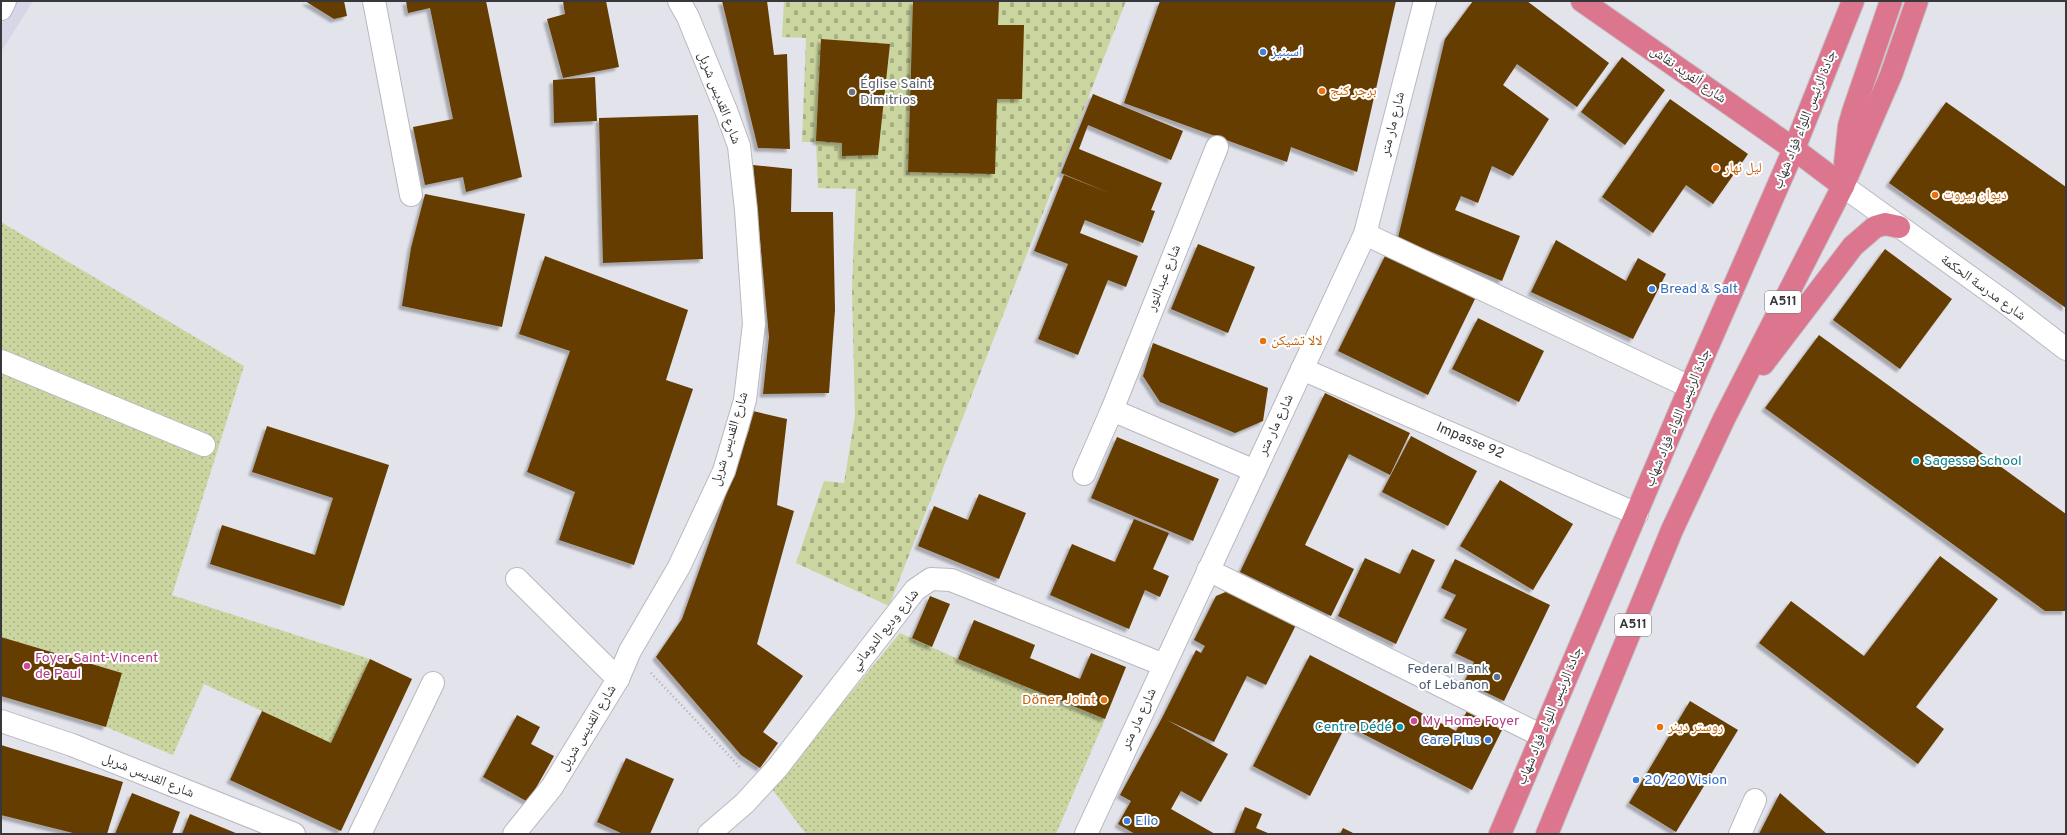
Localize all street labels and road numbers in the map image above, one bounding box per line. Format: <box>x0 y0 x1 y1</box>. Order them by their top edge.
street label: شارع ألفريد نقاش <box>1647 42 1730 107</box>
street label: جادة الرئيس اللواء فؤاد شهاب <box>1769 48 1841 192</box>
street label: شارع القديس شربل <box>694 49 744 147</box>
street label: شارع مار متر <box>1377 90 1409 159</box>
street label: شارع عبدالنور <box>1143 242 1185 315</box>
street label: شارع مدرسة الحكمة <box>1937 251 2029 325</box>
road number: A511 <box>1765 291 1801 313</box>
street label: جادة الرئيس اللواء فؤاد شهاب <box>1641 346 1715 490</box>
street label: شارع القديس شربل <box>708 390 752 488</box>
street label: شارع مار متر <box>1254 392 1298 459</box>
street label: Impasse 92 <box>1433 419 1507 463</box>
street label: شارع وديع الدوماني <box>847 586 924 675</box>
road number: A511 <box>1615 614 1651 636</box>
street label: جادة الرئيس اللواء فؤاد شهاب <box>1513 644 1587 788</box>
street label: شارع القديس شربل <box>556 682 620 774</box>
street label: شارع مار متر <box>1117 686 1161 753</box>
street label: شارع القديس شربل <box>100 750 196 802</box>

